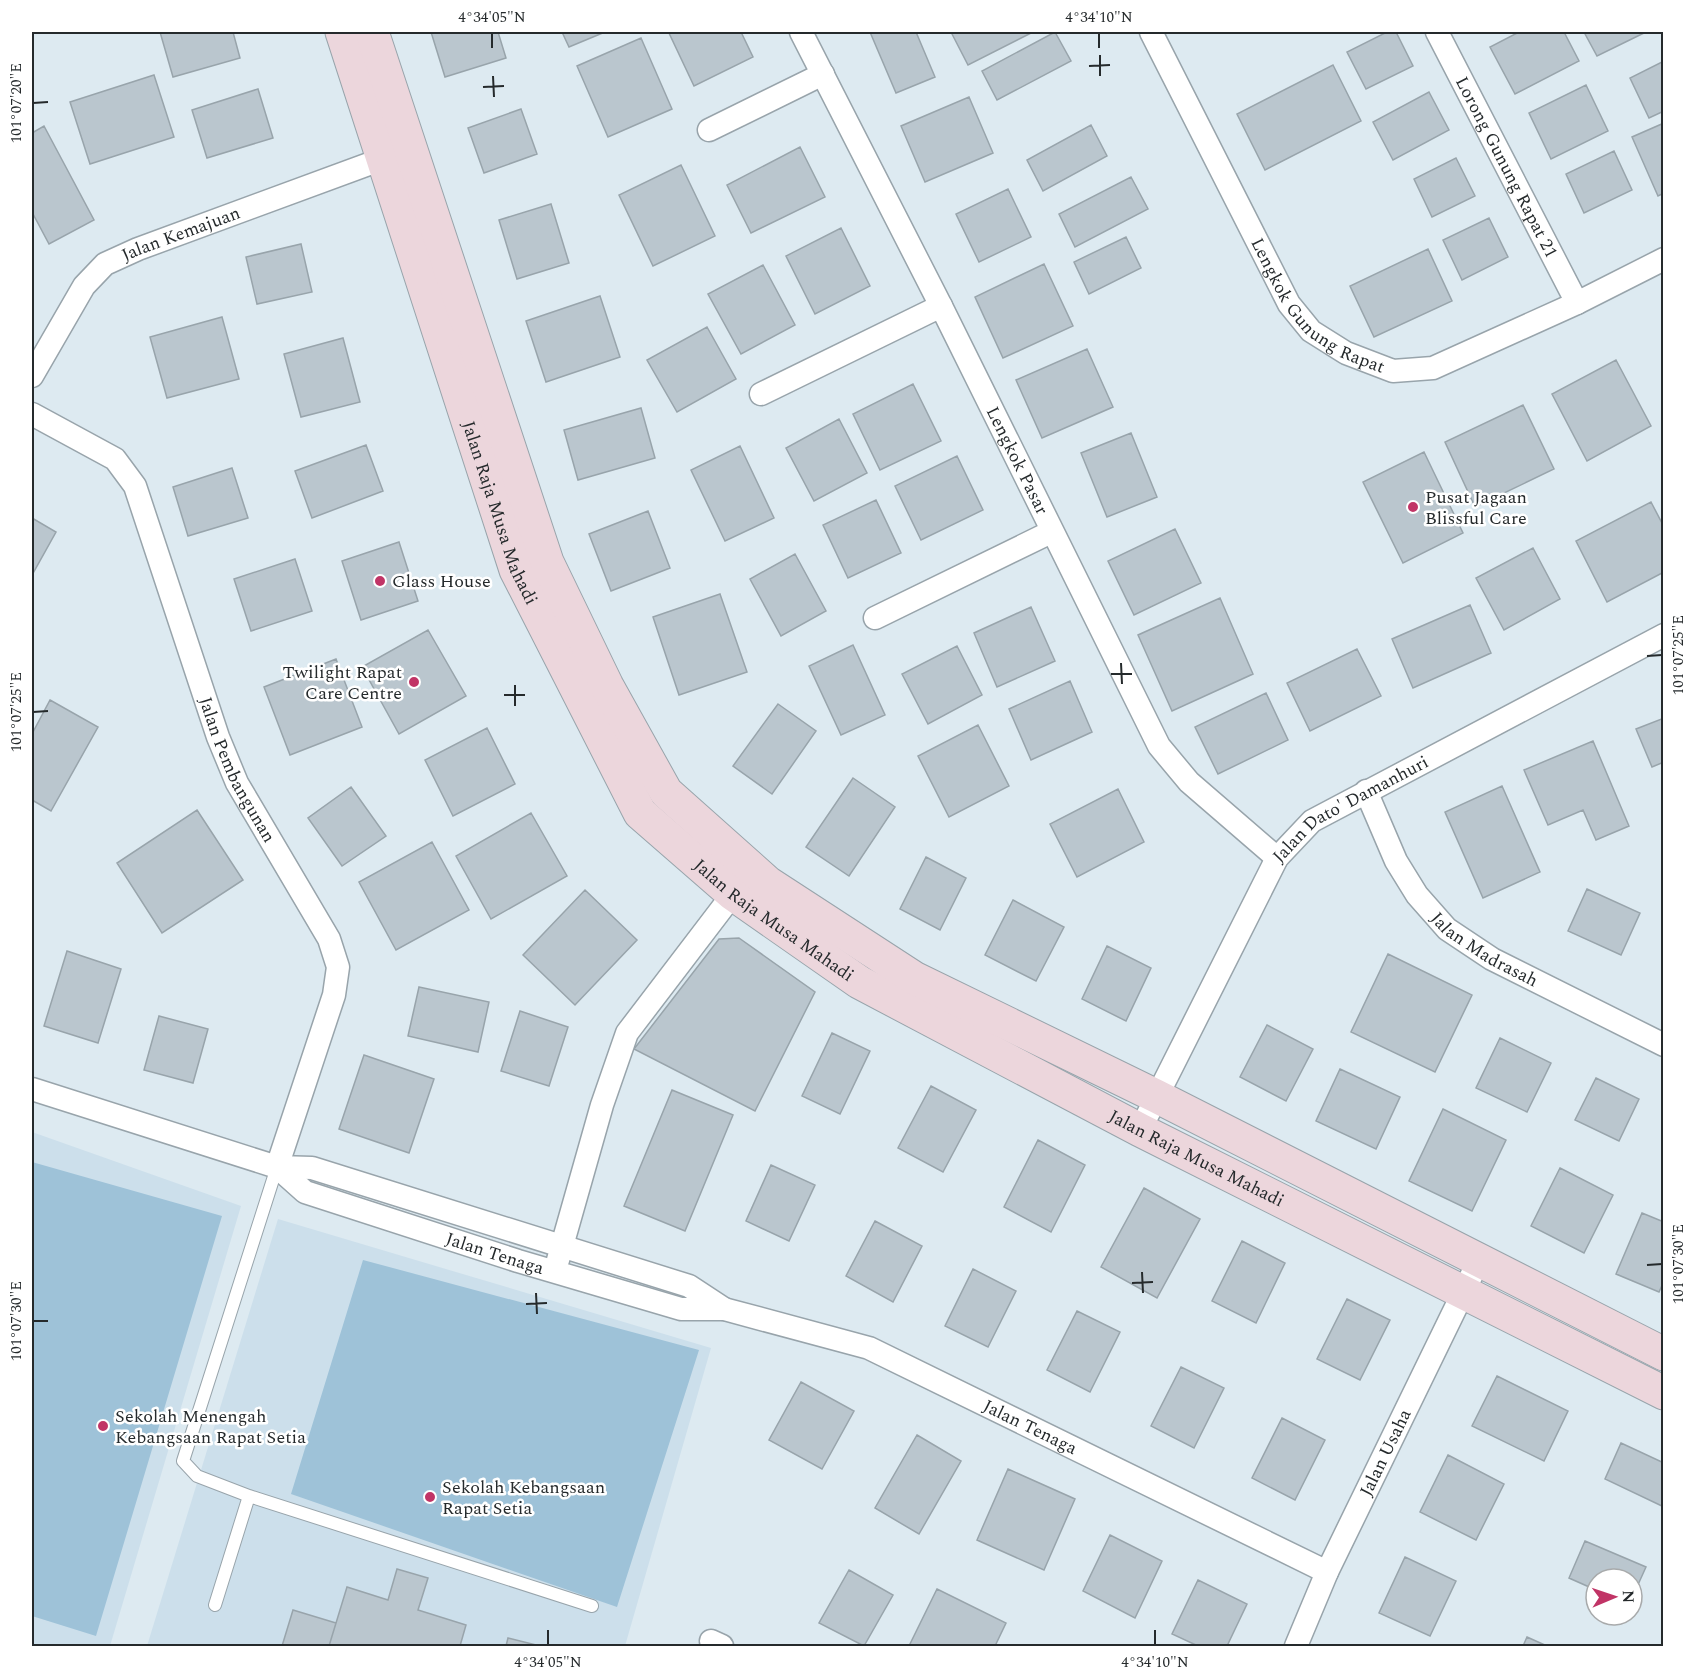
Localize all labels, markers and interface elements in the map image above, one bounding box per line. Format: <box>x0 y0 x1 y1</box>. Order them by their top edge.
text: 4°34'05"N <box>458 6 526 29</box>
text: 4°34'10"N <box>1065 6 1133 29</box>
text: 101°07'20"E <box>5 63 28 143</box>
street label: Lorong Gunung Rapat 21 <box>1448 72 1564 263</box>
street label: Jalan Kemajuan <box>117 200 244 269</box>
street label: Lengkok Gunung Rapat <box>1244 233 1389 381</box>
street label: Lengkok Pasar <box>979 402 1055 519</box>
street label: Jalan Raja Musa Mahadi <box>455 417 545 610</box>
place label: Pusat Jagaan Blissful Care <box>1425 484 1527 532</box>
marker: Pusat Jagaan Blissful Care <box>1406 500 1420 514</box>
place label: Glass House <box>392 568 491 595</box>
marker: Glass House <box>373 574 387 588</box>
text: 101°07'25"E <box>1667 615 1690 695</box>
place label: Twilight Rapat Care Centre <box>282 659 402 707</box>
text: 101°07'25"E <box>5 672 28 752</box>
marker: Twilight Rapat Care Centre <box>407 675 421 689</box>
street label: Jalan Pembangunan <box>192 693 282 848</box>
street label: Jalan Dato' Damanhuri <box>1266 749 1434 869</box>
street label: Jalan Raja Musa Mahadi <box>687 852 859 989</box>
street label: Jalan Madrasah <box>1424 906 1543 994</box>
street label: Jalan Raja Musa Mahadi <box>1104 1103 1289 1214</box>
text: 101°07'30"E <box>1667 1224 1690 1304</box>
street label: Jalan Tenaga <box>442 1225 547 1282</box>
text: 101°07'30"E <box>5 1281 28 1361</box>
street label: Jalan Tenaga <box>978 1393 1082 1462</box>
place label: Sekolah Menengah Kebangsaan Rapat Setia <box>115 1403 306 1451</box>
street label: Jalan Usaha <box>1353 1404 1418 1501</box>
marker: Sekolah Menengah Kebangsaan Rapat Setia <box>96 1419 110 1433</box>
place label: Sekolah Kebangsaan Rapat Setia <box>442 1474 605 1522</box>
marker: Sekolah Kebangsaan Rapat Setia <box>423 1490 437 1504</box>
north arrow <box>1584 1567 1644 1627</box>
text: N <box>1616 1590 1640 1603</box>
text: 4°34'05"N <box>514 1651 582 1674</box>
text: 4°34'10"N <box>1121 1651 1189 1674</box>

